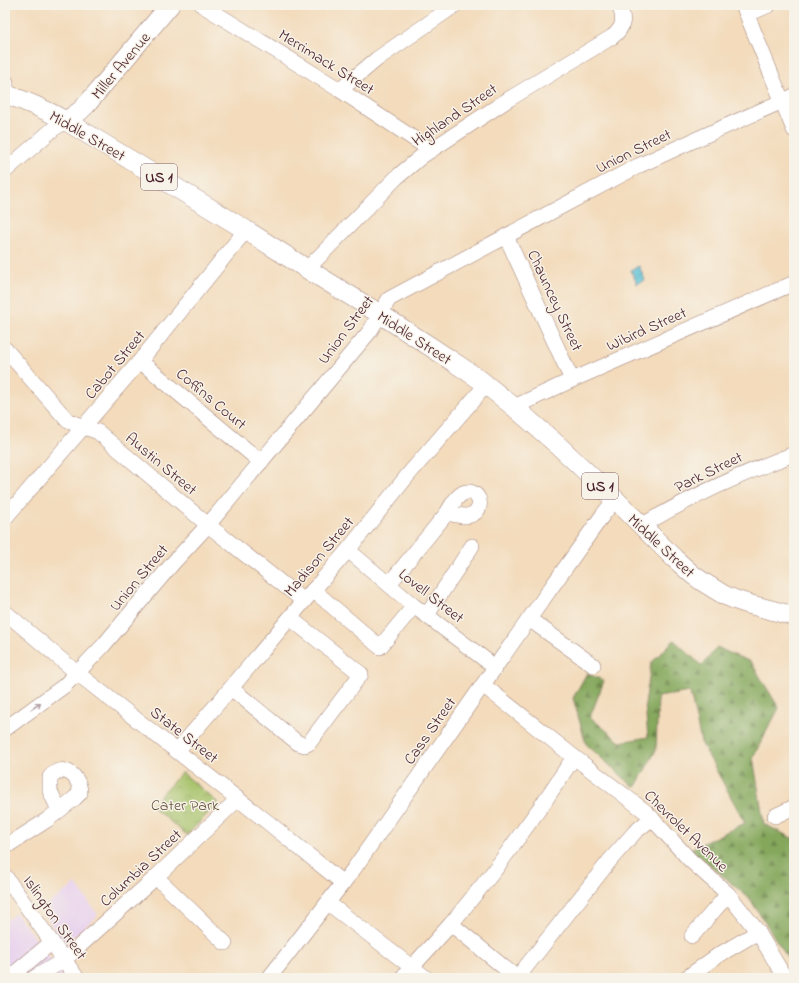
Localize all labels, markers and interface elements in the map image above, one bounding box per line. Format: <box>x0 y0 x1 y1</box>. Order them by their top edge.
street label: Merrimack Street <box>273 24 379 102</box>
street label: Miller Avenue <box>86 27 158 105</box>
street label: Highland Street <box>407 78 503 153</box>
street label: Middle Street <box>44 105 130 169</box>
street label: Union Street <box>592 123 676 180</box>
road number: US 1 <box>141 164 177 190</box>
street label: Chauncey Street <box>520 246 588 356</box>
street label: Union Street <box>313 290 381 370</box>
street label: Wibird Street <box>603 301 691 358</box>
street label: Middle Street <box>372 306 457 372</box>
street label: Cabot Street <box>79 325 152 405</box>
street label: Coffins Court <box>170 363 252 437</box>
street label: Austin Street <box>119 427 202 502</box>
street label: Park Street <box>671 446 748 500</box>
road number: US 1 <box>582 473 618 499</box>
street label: Middle Street <box>621 509 700 585</box>
street label: Madison Street <box>279 511 361 603</box>
street label: Union Street <box>104 539 175 617</box>
street label: Lovell Street <box>393 563 469 630</box>
street label: Cass Street <box>398 692 463 770</box>
one-way arrow <box>31 701 42 710</box>
street label: State Street <box>144 701 224 770</box>
street label: Chevrolet Avenue <box>638 785 734 879</box>
park label: Cater Park <box>151 794 220 818</box>
street label: Columbia Street <box>95 823 188 913</box>
street label: Islington Street <box>16 871 93 966</box>

